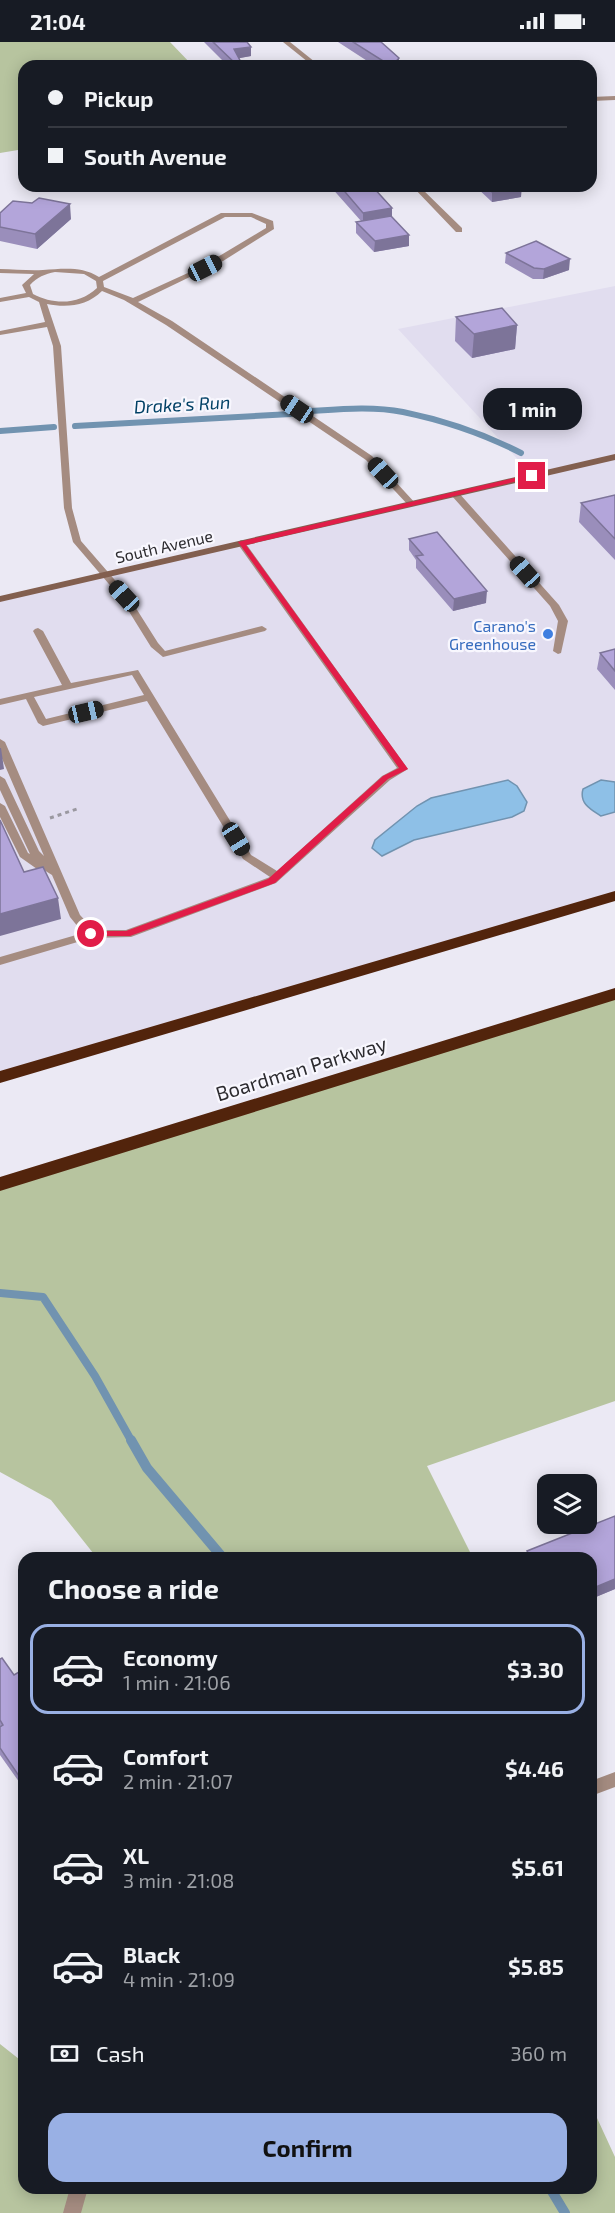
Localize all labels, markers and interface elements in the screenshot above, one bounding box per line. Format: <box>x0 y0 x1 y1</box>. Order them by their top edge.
text: 21:04 <box>30 8 86 34</box>
text: Pickup <box>84 85 153 111</box>
text: South Avenue <box>84 143 227 169</box>
car <box>185 252 225 284</box>
callout: 1 min <box>482 389 582 431</box>
water label: Drake's Run <box>133 390 231 418</box>
car <box>277 391 317 427</box>
text: 1 min <box>508 397 557 421</box>
car <box>364 454 402 492</box>
route end <box>518 462 545 489</box>
street label: South Avenue <box>113 526 215 566</box>
car <box>506 553 544 591</box>
car <box>105 577 143 615</box>
place label: Carano's Greenhouse <box>449 616 536 653</box>
marker: Carano's Greenhouse <box>541 627 555 641</box>
car <box>66 699 106 725</box>
car <box>219 819 253 859</box>
route start <box>77 920 104 947</box>
street label: Boardman Parkway <box>213 1030 390 1105</box>
map controls <box>537 1474 597 1534</box>
button: layers <box>537 1474 597 1534</box>
text: Choose a ride <box>48 1572 219 1604</box>
icon: car <box>51 1642 105 1696</box>
text: Economy <box>123 1644 218 1670</box>
text: $3.30 <box>507 1656 564 1682</box>
text: 1 min · 21:06 <box>123 1670 231 1694</box>
icon: car <box>51 1741 105 1795</box>
text: Comfort <box>123 1743 208 1769</box>
text: $4.46 <box>505 1755 564 1781</box>
text: 2 min · 21:07 <box>123 1769 233 1793</box>
icon: car <box>51 1840 105 1894</box>
text: XL <box>123 1842 149 1868</box>
text: $5.61 <box>511 1854 564 1880</box>
text: 3 min · 21:08 <box>123 1868 234 1892</box>
icon: car <box>51 1939 105 1993</box>
text: Black <box>123 1941 180 1967</box>
text: $5.85 <box>508 1953 564 1979</box>
text: 4 min · 21:09 <box>123 1967 235 1991</box>
icon: cash <box>48 2037 81 2070</box>
text: Cash <box>96 2040 145 2066</box>
text: 360 m <box>510 2041 567 2065</box>
button: Confirm <box>48 2113 567 2182</box>

